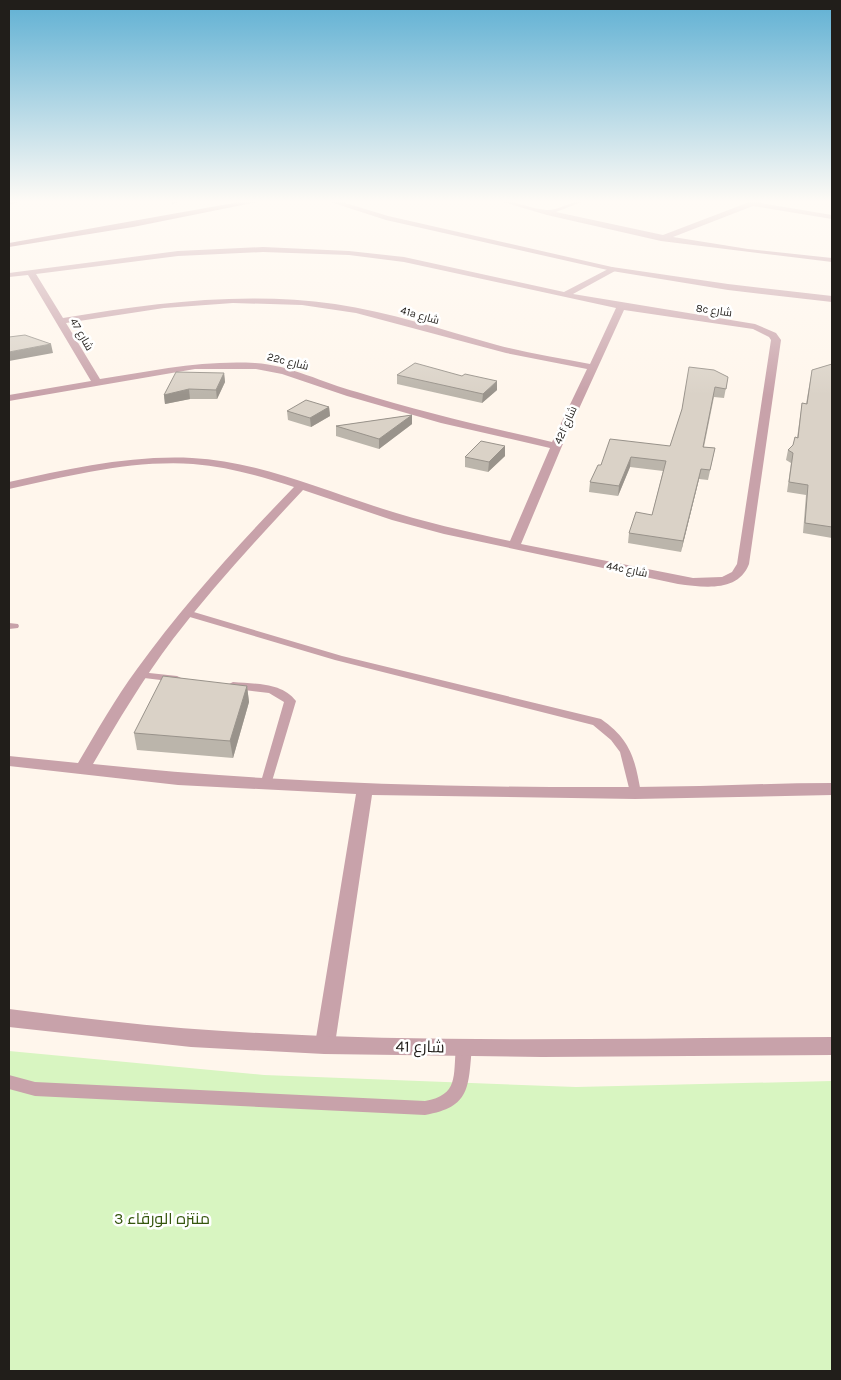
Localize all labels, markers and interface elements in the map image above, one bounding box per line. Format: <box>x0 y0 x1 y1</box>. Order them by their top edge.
street label: 8c شارع <box>695 302 733 320</box>
street label: 41a شارع <box>399 304 441 328</box>
street label: شارع 47 <box>66 316 96 353</box>
street label: 22c شارع <box>266 350 310 374</box>
street label: 42f شارع <box>551 404 580 447</box>
street label: 44c شارع <box>605 559 649 581</box>
street label: شارع 41 <box>395 1037 445 1058</box>
park label: منتزه الورقاء 3 <box>114 1209 210 1228</box>

